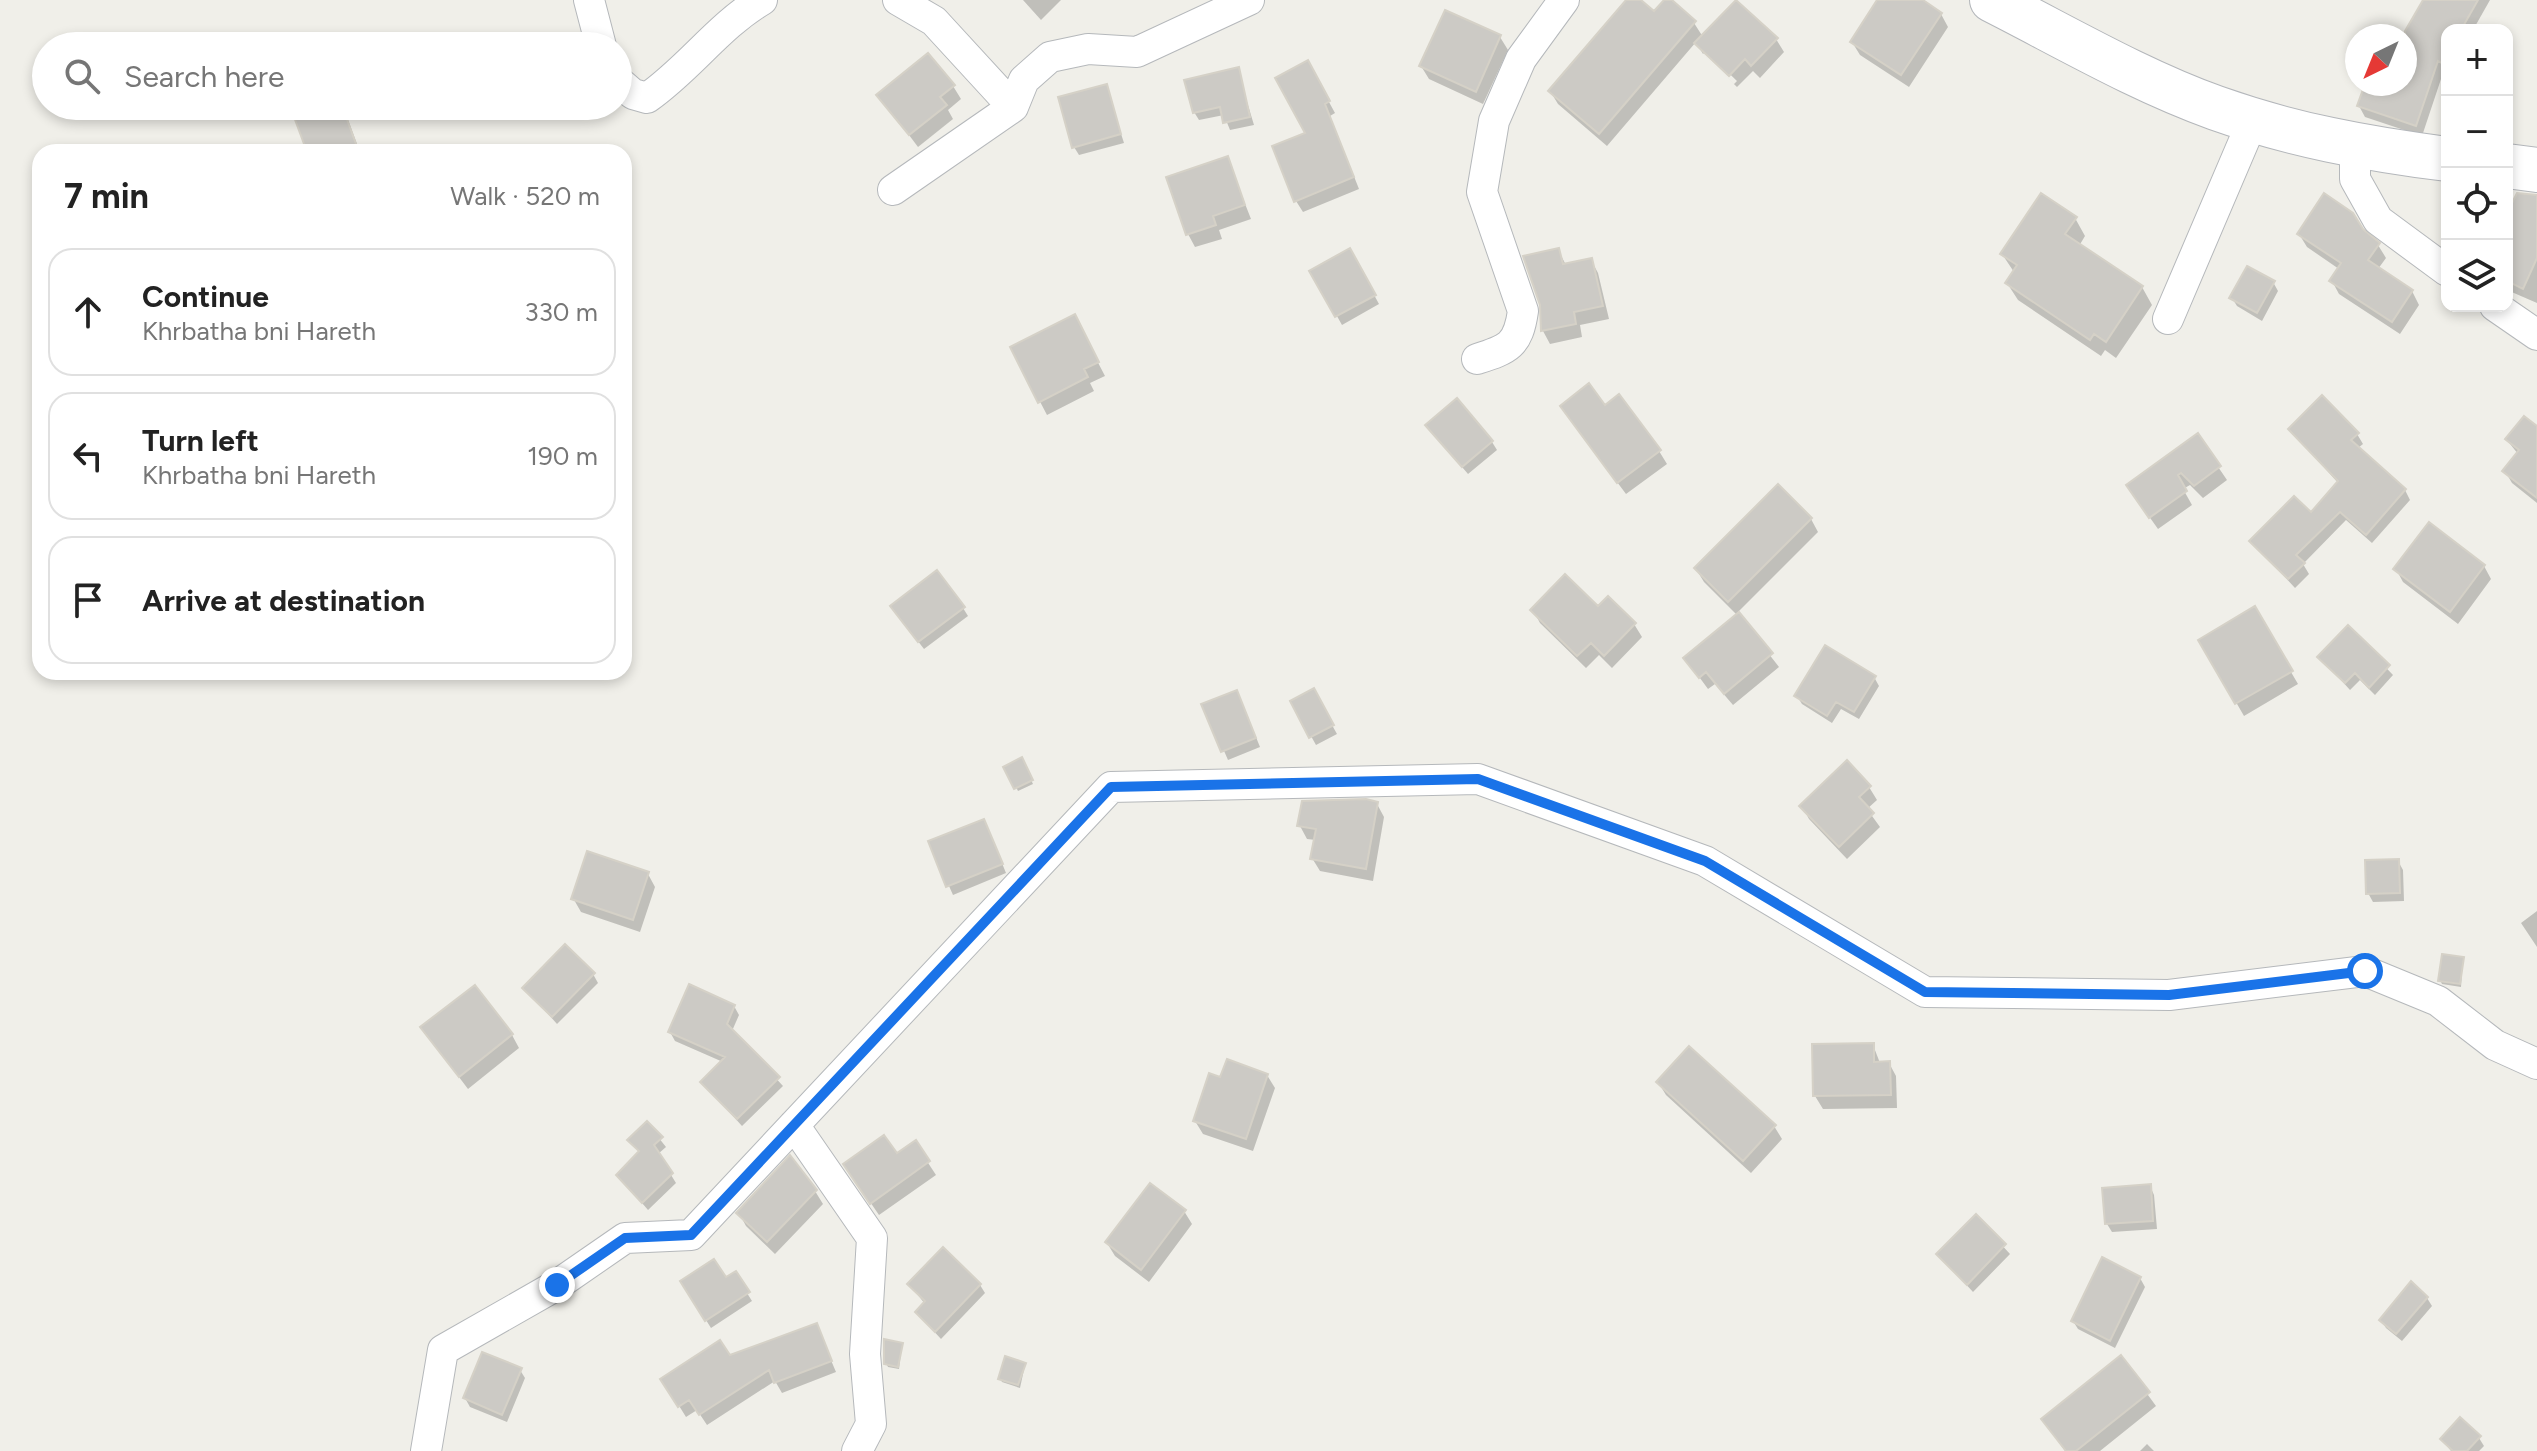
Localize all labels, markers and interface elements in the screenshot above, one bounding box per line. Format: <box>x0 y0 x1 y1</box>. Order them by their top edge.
north arrow <box>2345 24 2417 96</box>
map controls <box>2441 24 2513 312</box>
button: + <box>2441 24 2513 96</box>
search box <box>32 32 632 120</box>
icon: search <box>60 54 104 98</box>
text: Search here <box>124 58 284 95</box>
button: − <box>2441 96 2513 168</box>
button: locate <box>2441 168 2513 240</box>
text: 7 min <box>64 176 149 217</box>
text: Walk · 520 m <box>450 180 600 212</box>
button: layers <box>2441 240 2513 312</box>
text: Continue <box>142 278 269 315</box>
icon: ahead <box>66 290 110 334</box>
text: 330 m <box>524 296 598 328</box>
text: Khrbatha bni Hareth <box>142 315 376 347</box>
text: Turn left <box>142 422 259 459</box>
icon: left <box>66 434 110 478</box>
text: 190 m <box>527 440 598 472</box>
text: Khrbatha bni Hareth <box>142 459 376 491</box>
icon: arrive <box>66 578 110 622</box>
text: Arrive at destination <box>142 582 425 619</box>
route start <box>2347 953 2383 989</box>
route end <box>539 1267 575 1303</box>

